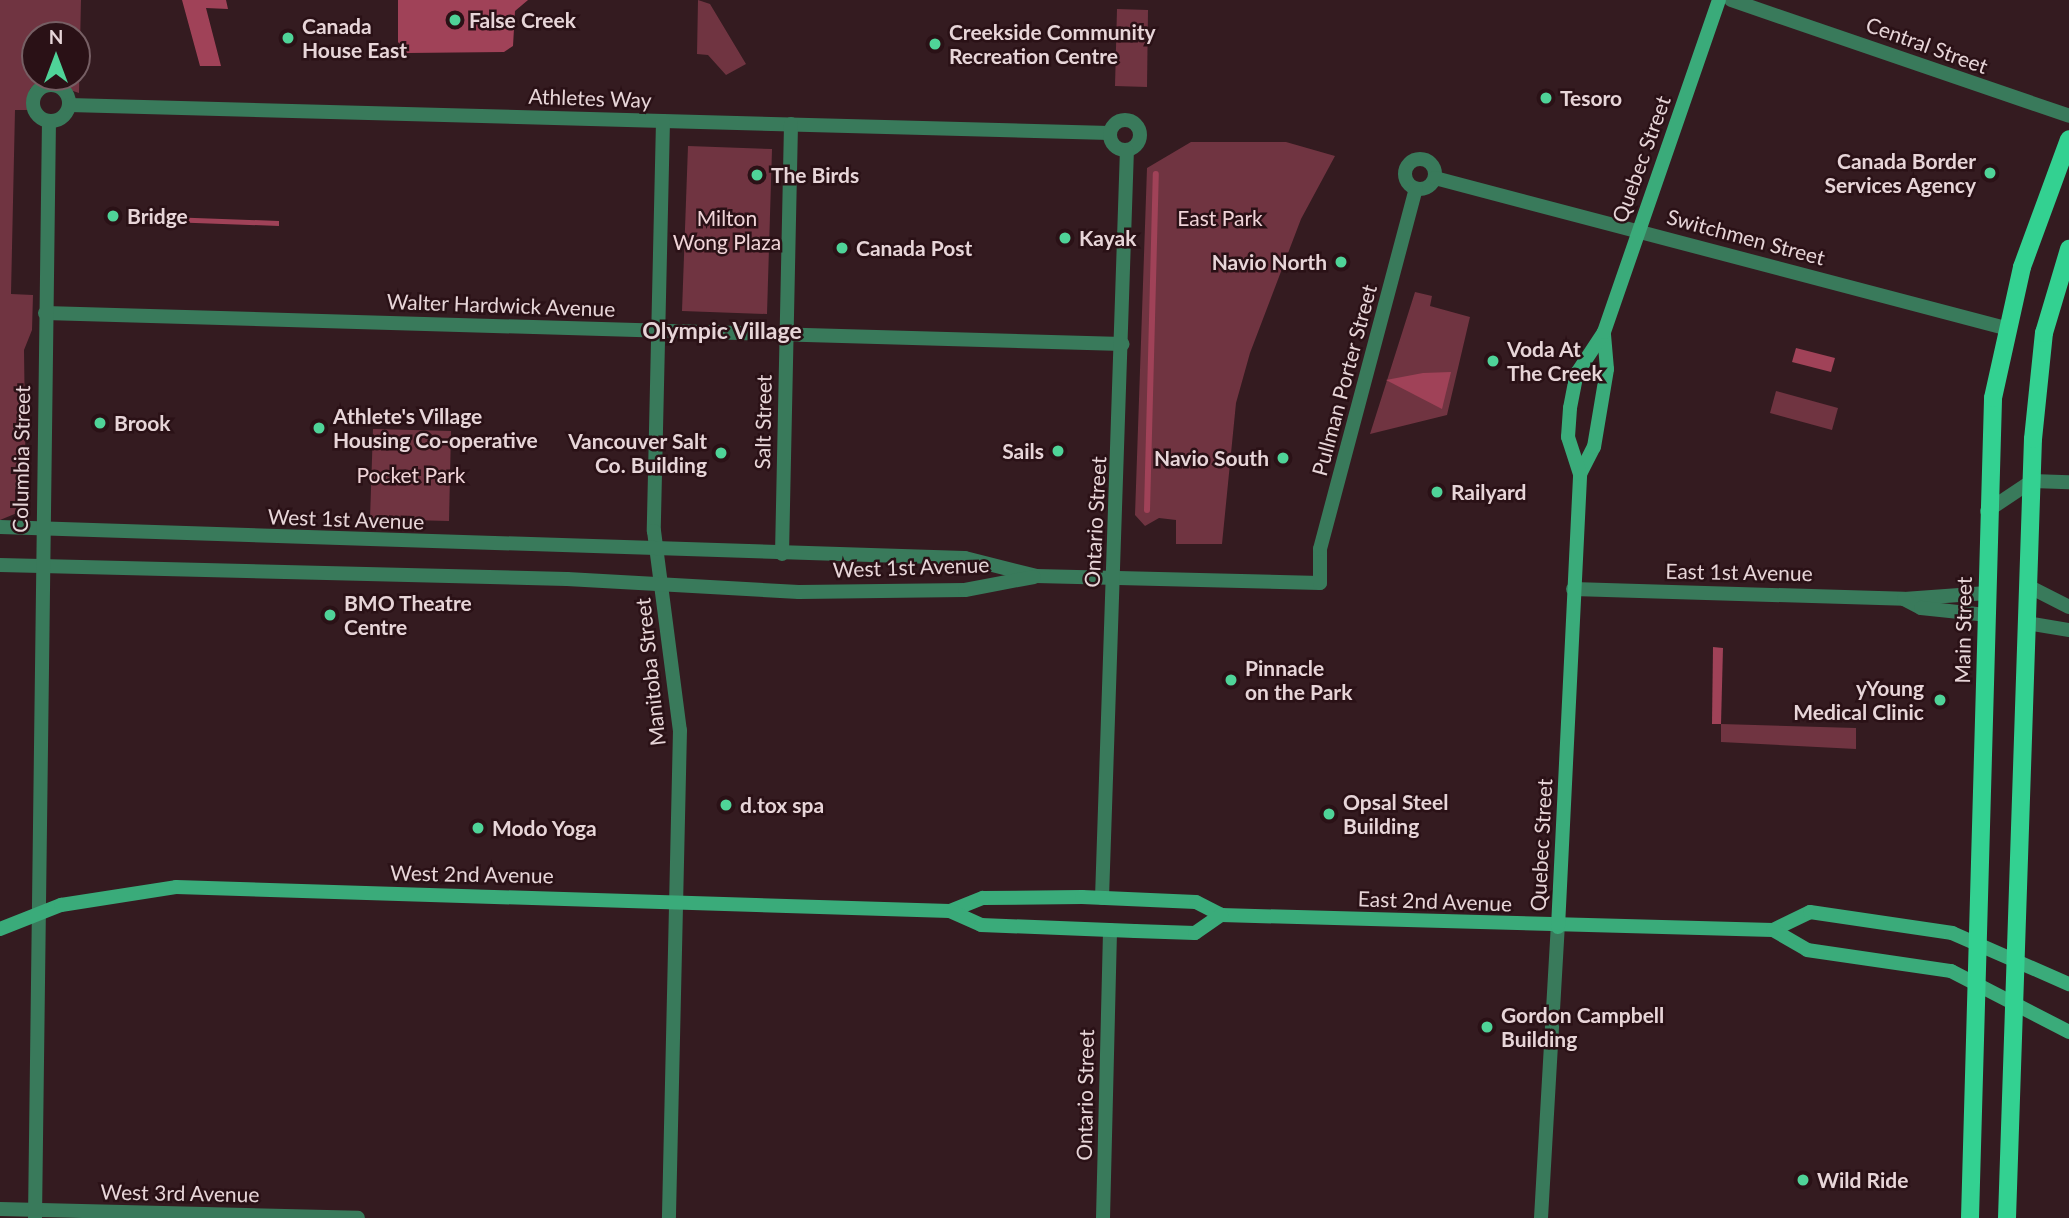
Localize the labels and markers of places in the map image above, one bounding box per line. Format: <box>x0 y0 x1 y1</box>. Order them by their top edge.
place label: False Creek <box>469 7 576 33</box>
marker: False Creek <box>447 12 463 28</box>
place label: Canada House East <box>302 13 407 63</box>
place label: Creekside Community Recreation Centre <box>949 19 1156 69</box>
marker: Canada House East <box>280 30 296 46</box>
marker: Creekside Community Recreation Centre <box>927 36 943 52</box>
place label: Tesoro <box>1560 85 1622 111</box>
marker: Tesoro <box>1538 90 1554 106</box>
place label: Canada Border Services Agency <box>1824 148 1976 198</box>
place label: The Birds <box>771 162 859 188</box>
marker: Canada Border Services Agency <box>1982 165 1998 181</box>
marker: The Birds <box>749 167 765 183</box>
place label: Bridge <box>127 203 188 229</box>
marker: Bridge <box>105 208 121 224</box>
place label: Kayak <box>1079 225 1136 251</box>
marker: Kayak <box>1057 230 1073 246</box>
place label: Canada Post <box>856 235 972 261</box>
marker: Canada Post <box>834 240 850 256</box>
place label: Navio North <box>1212 249 1327 275</box>
marker: Navio North <box>1333 254 1349 270</box>
place label: Voda At The Creek <box>1507 336 1603 386</box>
marker: Voda At The Creek <box>1485 353 1501 369</box>
place label: Athlete's Village Housing Co-operative <box>333 403 538 453</box>
place label: Brook <box>114 410 171 436</box>
marker: Brook <box>92 415 108 431</box>
marker: Athlete's Village Housing Co-operative <box>311 420 327 436</box>
place label: Vancouver Salt Co. Building <box>568 428 707 478</box>
place label: Sails <box>1002 438 1044 464</box>
marker: Sails <box>1050 443 1066 459</box>
marker: Vancouver Salt Co. Building <box>713 445 729 461</box>
place label: Navio South <box>1154 445 1269 471</box>
marker: Navio South <box>1275 450 1291 466</box>
place label: Railyard <box>1451 479 1527 505</box>
marker: Railyard <box>1429 484 1445 500</box>
place label: BMO Theatre Centre <box>344 590 472 640</box>
marker: BMO Theatre Centre <box>322 607 338 623</box>
place label: Pinnacle on the Park <box>1245 655 1352 705</box>
marker: Pinnacle on the Park <box>1223 672 1239 688</box>
place label: yYoung Medical Clinic <box>1793 675 1924 725</box>
marker: yYoung Medical Clinic <box>1930 690 1950 710</box>
place label: Opsal Steel Building <box>1343 789 1448 839</box>
place label: d.tox spa <box>740 792 824 818</box>
marker: d.tox spa <box>718 797 734 813</box>
marker: Opsal Steel Building <box>1321 806 1337 822</box>
place label: Modo Yoga <box>492 815 598 841</box>
marker: Modo Yoga <box>470 820 486 836</box>
place label: Gordon Campbell Building <box>1501 1002 1664 1052</box>
marker: Gordon Campbell Building <box>1479 1019 1495 1035</box>
place label: Wild Ride <box>1817 1167 1908 1193</box>
marker: Wild Ride <box>1795 1172 1811 1188</box>

